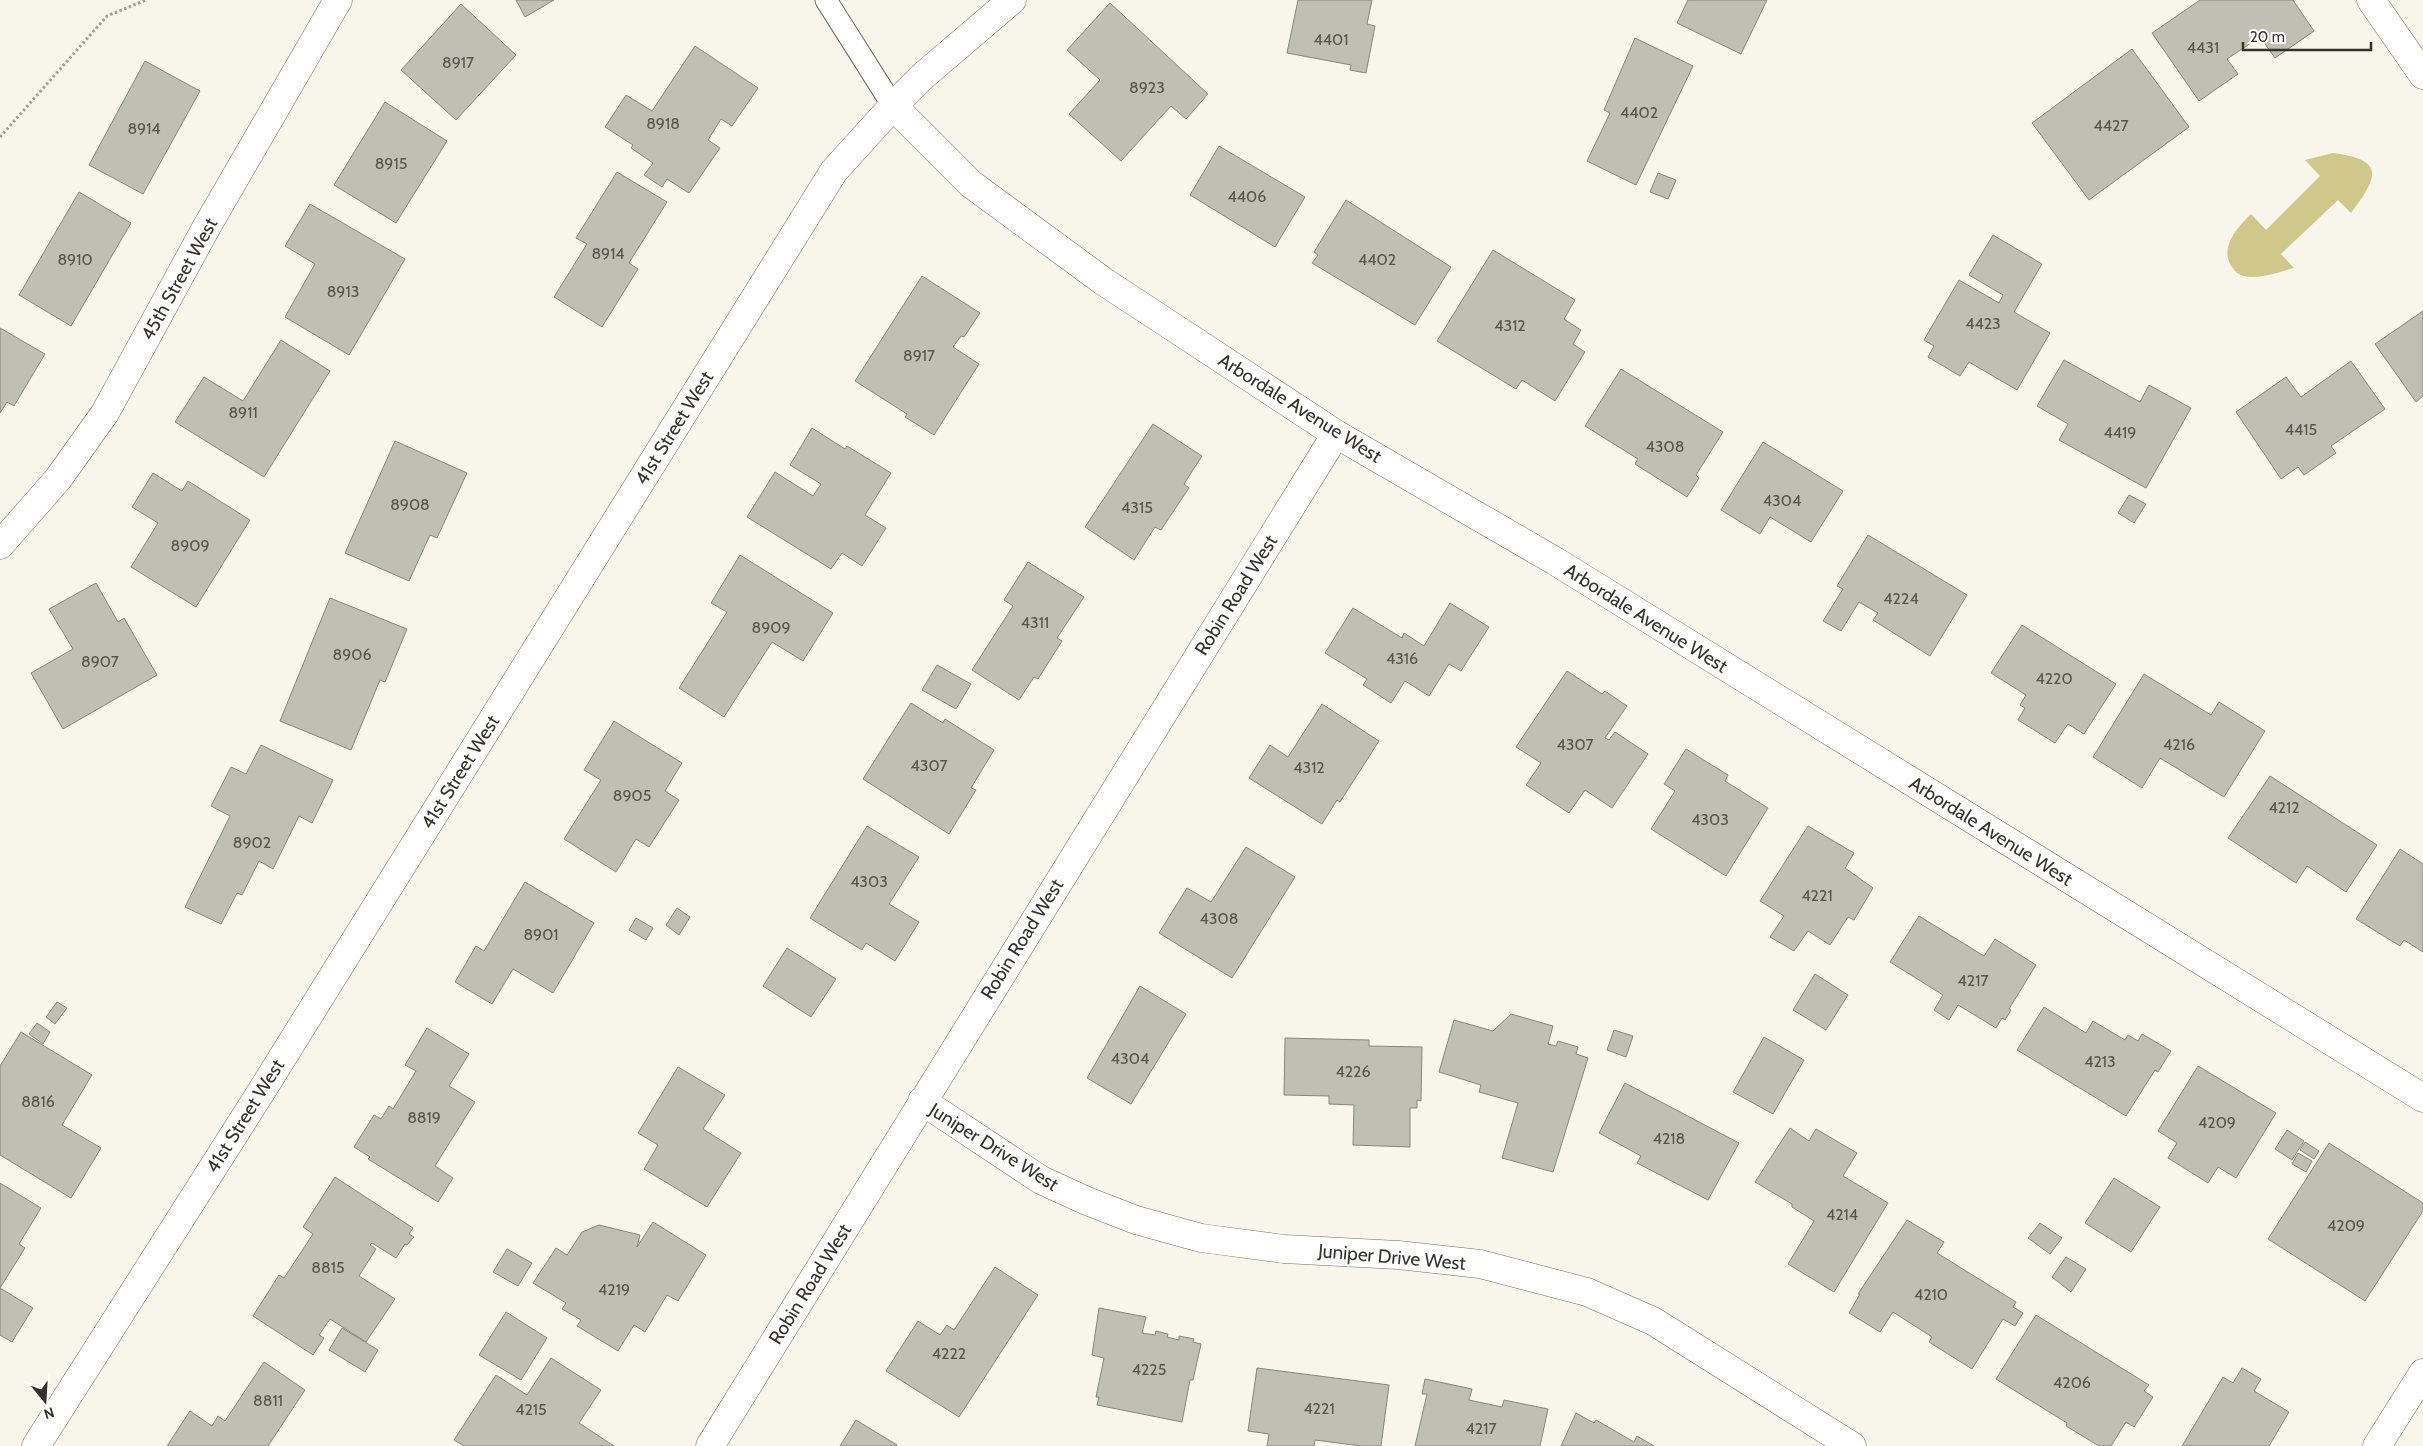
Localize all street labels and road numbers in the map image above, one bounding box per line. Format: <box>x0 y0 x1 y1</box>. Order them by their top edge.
street label: 45th Street West <box>136 213 222 344</box>
street label: Arbordale Avenue West <box>1214 348 1386 468</box>
street label: 41st Street West <box>630 366 719 489</box>
street label: Robin Road West <box>1190 530 1283 659</box>
street label: Arbordale Avenue West <box>1560 558 1732 678</box>
street label: 41st Street West <box>416 710 505 833</box>
street label: Arbordale Avenue West <box>1905 771 2077 891</box>
street label: Robin Road West <box>976 874 1069 1003</box>
street label: 41st Street West <box>201 1054 290 1177</box>
street label: Juniper Drive West <box>924 1098 1063 1196</box>
street label: Robin Road West <box>764 1219 857 1348</box>
street label: Juniper Drive West <box>1316 1239 1467 1275</box>

